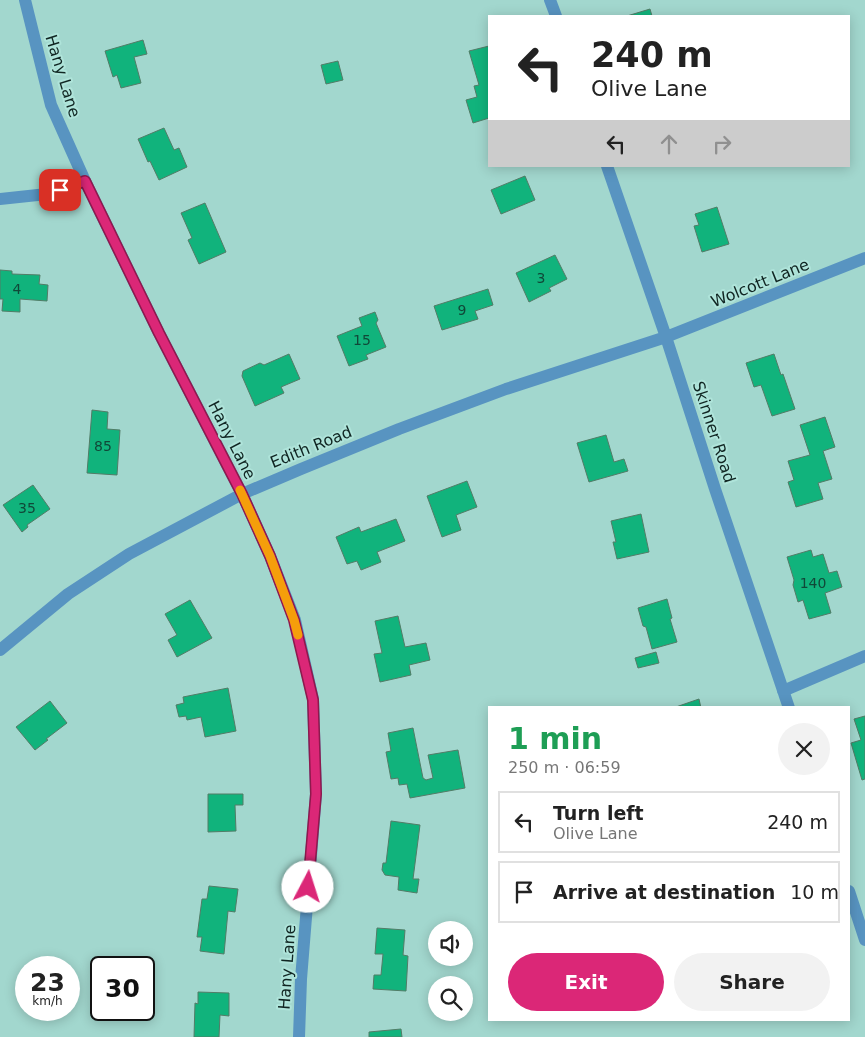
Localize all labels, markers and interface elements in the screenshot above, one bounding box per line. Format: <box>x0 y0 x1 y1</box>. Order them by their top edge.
street label: Hany Lane <box>41 32 85 120</box>
icon: left <box>508 35 573 100</box>
text: 240 m <box>591 35 713 75</box>
text: Olive Lane <box>591 76 707 101</box>
icon: left <box>602 130 630 158</box>
icon: ahead <box>655 130 683 158</box>
icon: right <box>708 130 736 158</box>
pin <box>39 169 81 211</box>
icon: arrive <box>46 176 74 204</box>
street label: Wolcott Lane <box>708 255 812 311</box>
house number: 3 <box>537 270 545 286</box>
house number: 4 <box>13 281 22 297</box>
house number: 9 <box>458 302 466 318</box>
house number: 15 <box>353 332 371 348</box>
street label: Skinner Road <box>689 379 739 485</box>
street label: Hany Lane <box>204 398 260 482</box>
street label: Edith Road <box>267 422 355 472</box>
house number: 85 <box>94 438 112 454</box>
house number: 35 <box>18 500 36 516</box>
house number: 140 <box>800 575 826 591</box>
text: 1 min <box>508 721 602 756</box>
button: close <box>778 723 830 775</box>
text: 250 m · 06:59 <box>508 758 621 777</box>
text: Turn left <box>553 802 644 824</box>
icon: left <box>510 808 538 836</box>
text: 240 m <box>767 811 828 833</box>
text: Olive Lane <box>553 824 638 843</box>
position arrow <box>281 860 333 912</box>
icon: arrive <box>510 878 538 906</box>
text: Arrive at destination <box>553 881 775 903</box>
text: 10 m <box>790 881 839 903</box>
map controls <box>428 921 473 1021</box>
button: sound <box>428 921 473 966</box>
street label: Hany Lane <box>275 924 299 1010</box>
button: Exit <box>508 953 664 1011</box>
button: Share <box>674 953 830 1011</box>
speed limit sign: 30 <box>90 956 155 1021</box>
text: 23 <box>30 968 65 997</box>
button: search <box>428 976 473 1021</box>
text: km/h <box>32 994 63 1008</box>

